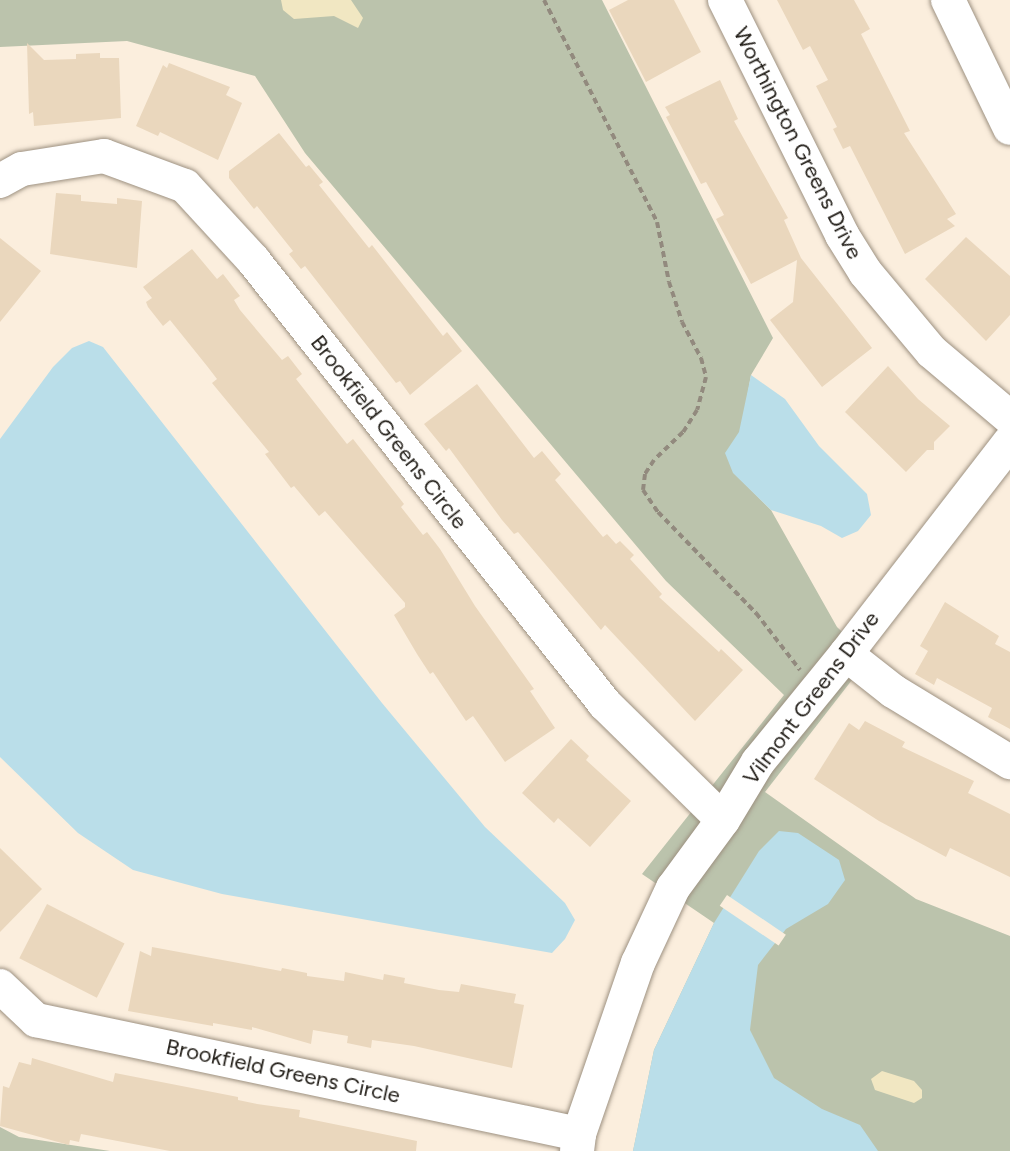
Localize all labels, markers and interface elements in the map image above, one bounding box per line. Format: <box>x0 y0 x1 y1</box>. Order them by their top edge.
street label: Worthington Greens Drive <box>728 22 868 264</box>
street label: Brookfield Greens Circle <box>305 330 473 534</box>
street label: Vilmont Greens Drive <box>737 606 885 790</box>
street label: Brookfield Greens Circle <box>163 1033 403 1109</box>

